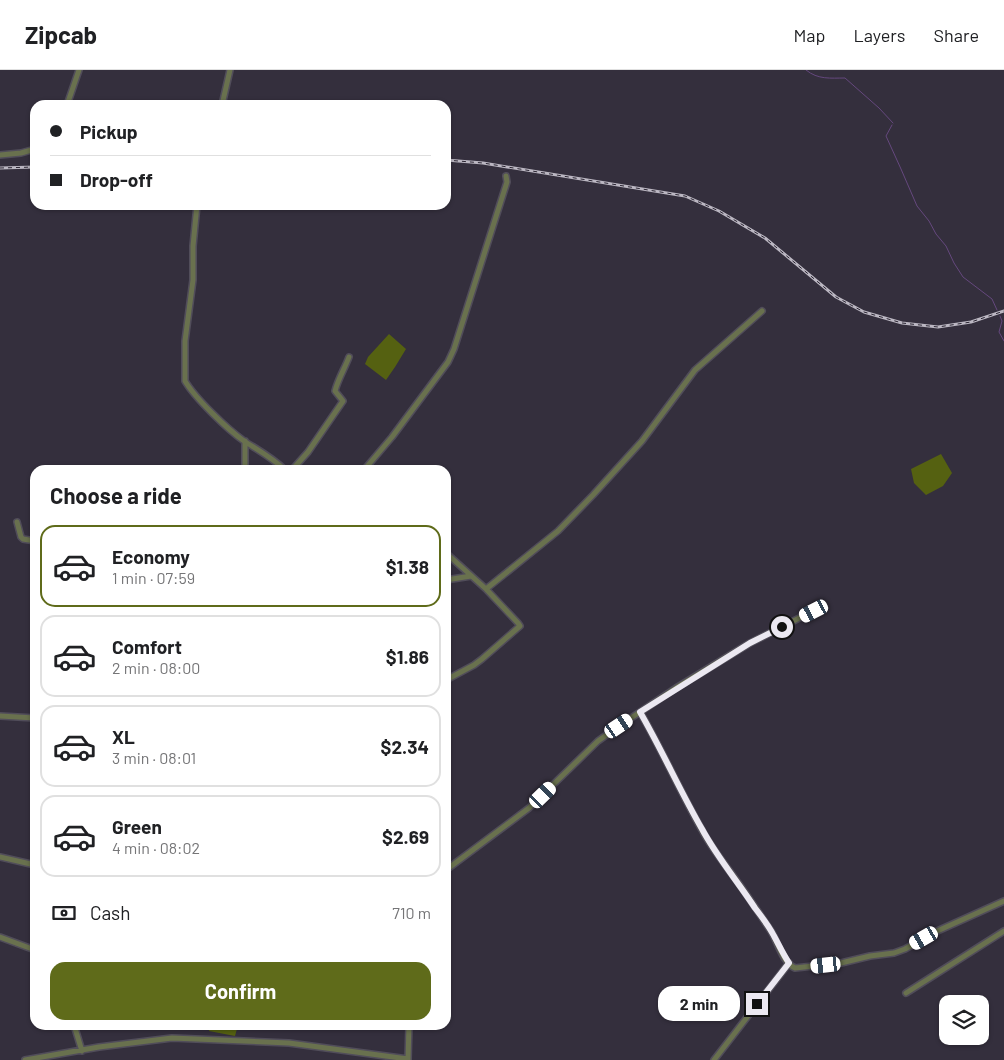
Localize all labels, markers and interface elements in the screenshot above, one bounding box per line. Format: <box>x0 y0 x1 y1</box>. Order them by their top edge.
text: Zipcab <box>25 20 97 49</box>
text: Map <box>793 24 825 46</box>
text: Layers <box>853 24 906 46</box>
text: Share <box>934 24 979 46</box>
text: Pickup <box>80 120 138 143</box>
text: Drop-off <box>80 168 153 191</box>
text: Choose a ride <box>50 482 182 508</box>
icon: car <box>52 544 97 589</box>
text: Economy <box>112 545 190 568</box>
text: $1.38 <box>386 555 429 578</box>
text: 1 min · 07:59 <box>112 568 195 587</box>
car <box>797 598 830 624</box>
route start <box>771 616 793 638</box>
icon: car <box>52 634 97 679</box>
text: Comfort <box>112 635 182 658</box>
text: $1.86 <box>386 645 429 668</box>
text: 2 min · 08:00 <box>112 658 200 677</box>
car <box>602 711 635 741</box>
icon: car <box>52 724 97 769</box>
text: XL <box>112 725 135 748</box>
text: $2.34 <box>381 735 429 758</box>
text: 3 min · 08:01 <box>112 748 196 767</box>
car <box>526 779 559 811</box>
icon: car <box>52 814 97 859</box>
text: Green <box>112 815 162 838</box>
text: $2.69 <box>382 825 429 848</box>
text: 4 min · 08:02 <box>112 838 200 857</box>
icon: cash <box>50 899 78 927</box>
text: Cash <box>90 901 131 924</box>
text: 710 m <box>392 903 431 922</box>
car <box>907 924 940 952</box>
car <box>810 956 841 974</box>
button: Confirm <box>50 962 431 1020</box>
callout: 2 min <box>657 986 740 1022</box>
route end <box>746 993 768 1015</box>
text: 2 min <box>680 994 718 1013</box>
map controls <box>939 995 989 1045</box>
button: layers <box>939 995 989 1045</box>

